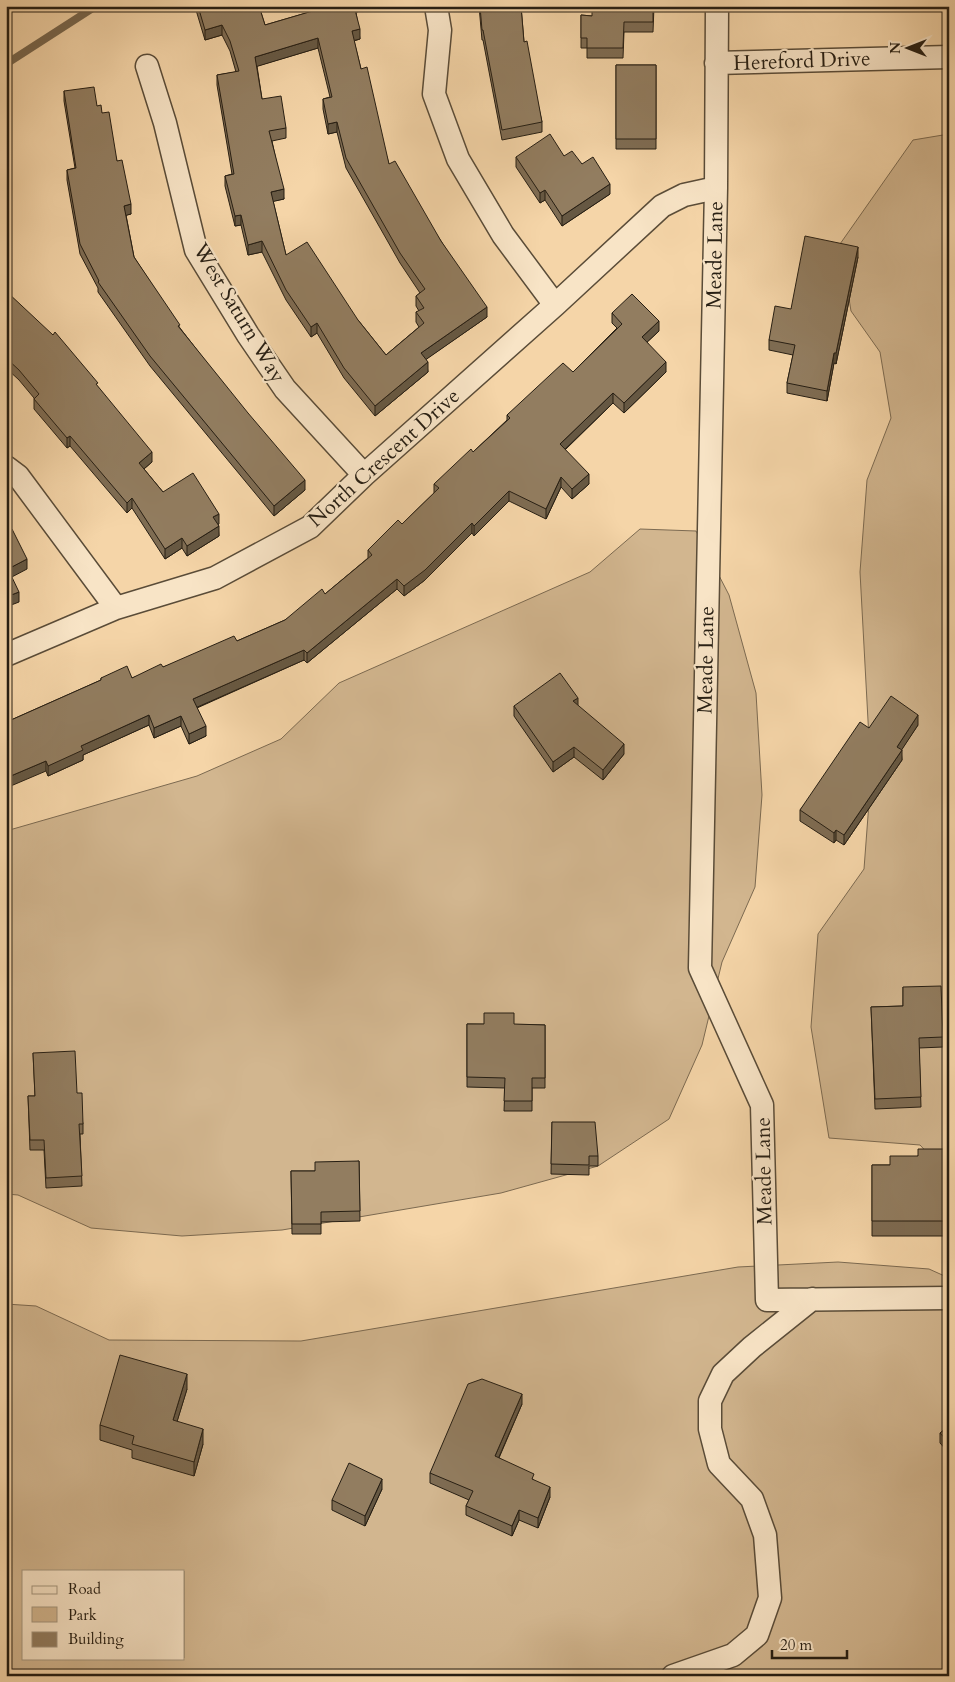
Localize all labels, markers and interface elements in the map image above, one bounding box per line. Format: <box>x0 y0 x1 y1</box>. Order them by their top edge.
north arrow <box>882 22 932 72</box>
text: N <box>886 42 905 54</box>
street label: Hereford Drive <box>733 44 871 78</box>
street label: Meade Lane <box>700 201 730 309</box>
street label: West Saturn Way <box>185 237 292 388</box>
street label: North Crescent Drive <box>302 382 466 534</box>
street label: Meade Lane <box>691 606 721 714</box>
street label: Meade Lane <box>749 1117 779 1225</box>
legend <box>22 1570 185 1660</box>
text: Road <box>68 1579 101 1599</box>
text: Park <box>68 1605 97 1625</box>
scale bar <box>772 1627 848 1659</box>
text: Building <box>68 1629 124 1649</box>
text: 20 m <box>780 1635 812 1655</box>

